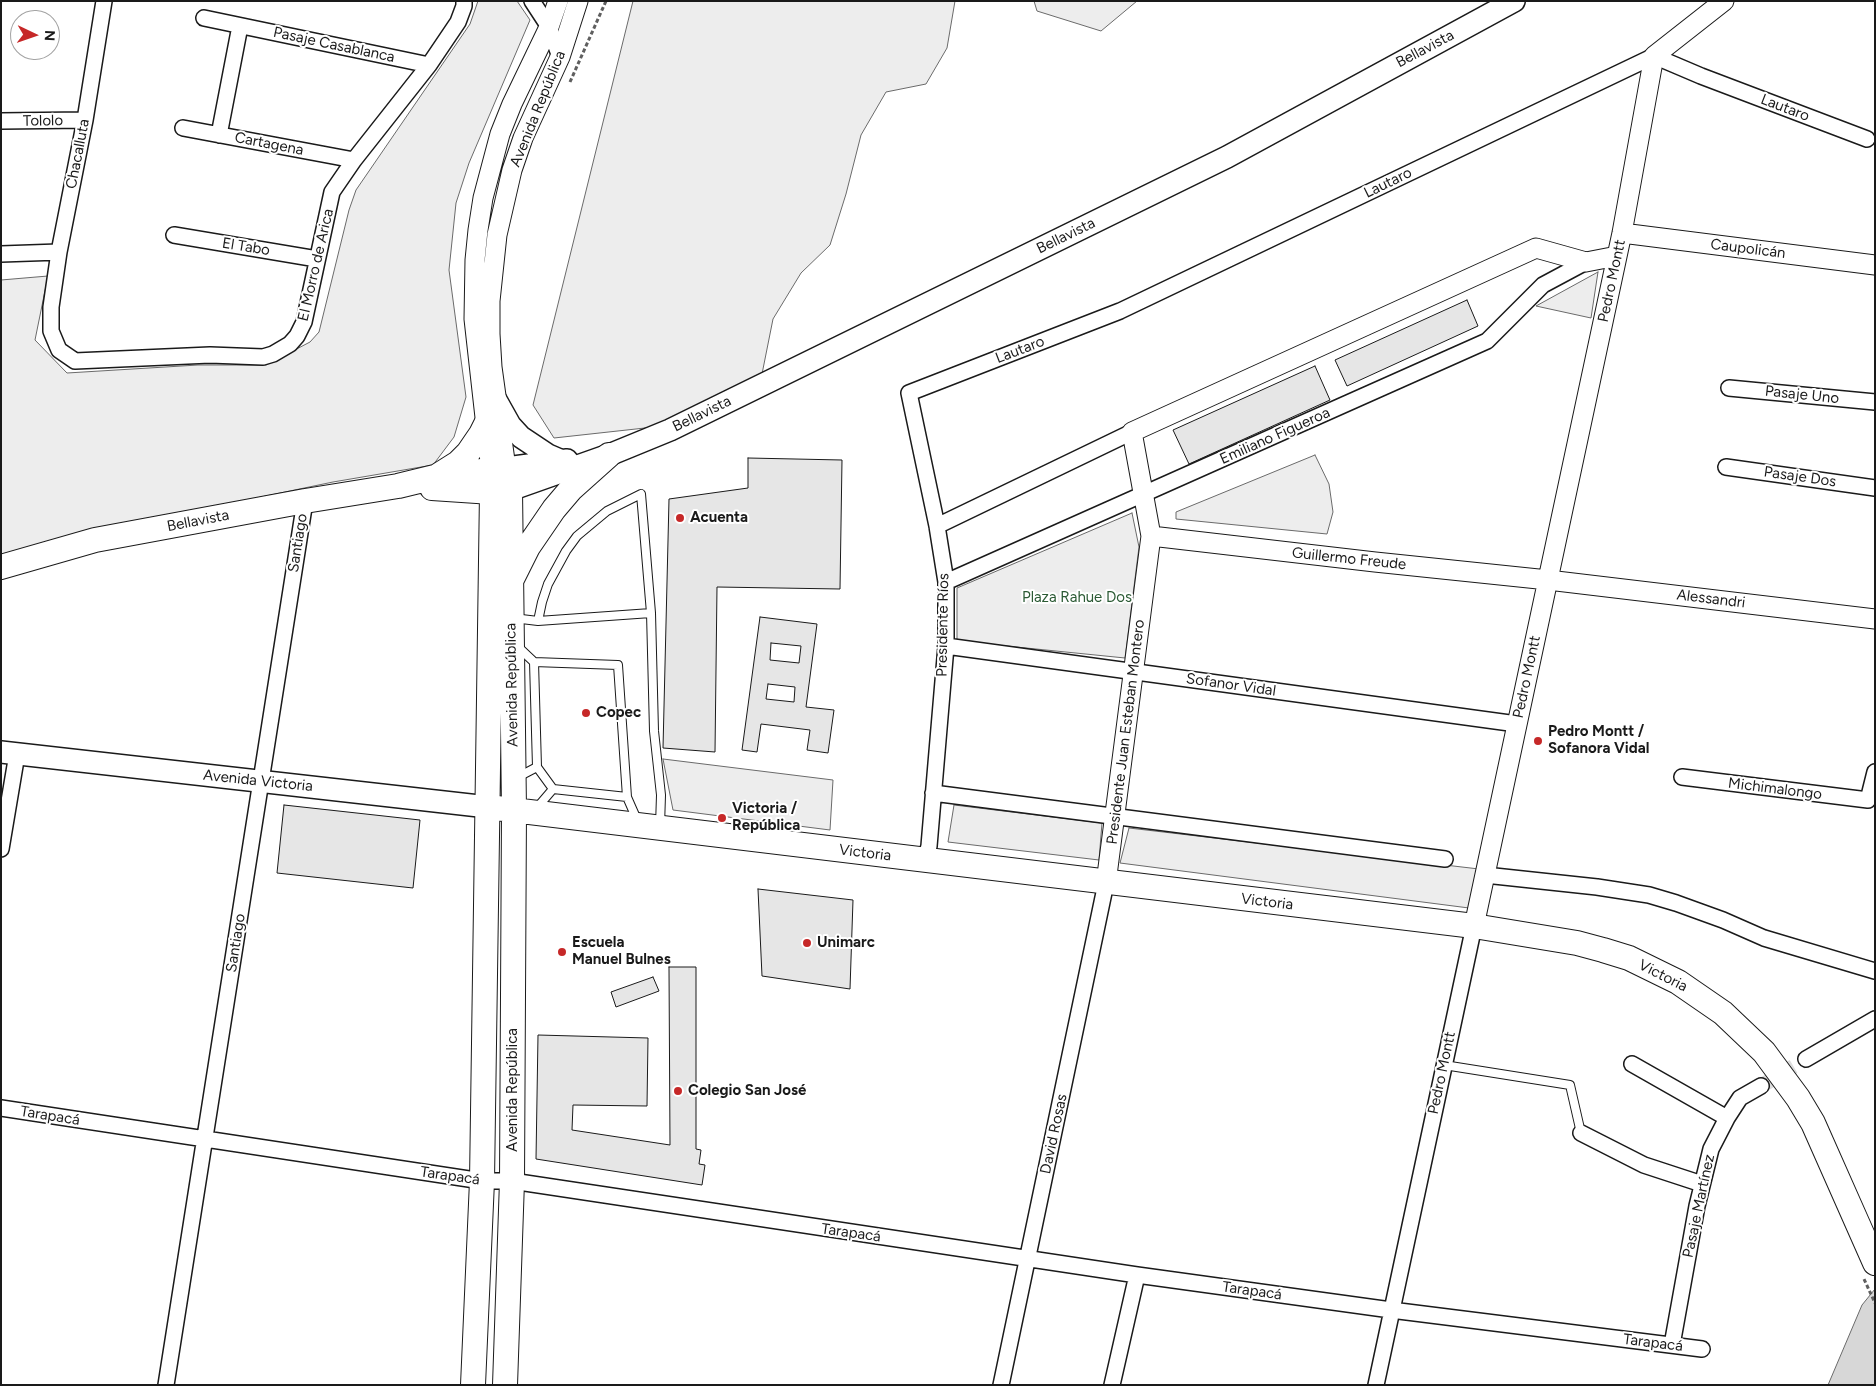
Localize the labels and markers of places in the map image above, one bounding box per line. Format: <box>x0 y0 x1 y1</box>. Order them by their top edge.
place label: Acuenta <box>690 509 748 527</box>
marker: Acuenta <box>674 512 686 524</box>
place label: Copec <box>596 704 641 722</box>
marker: Copec <box>580 707 592 719</box>
place label: Pedro Montt / Sofanora Vidal <box>1548 723 1649 758</box>
marker: Pedro Montt / Sofanora Vidal <box>1532 735 1544 747</box>
place label: Victoria / República <box>732 800 800 835</box>
marker: Victoria / República <box>716 812 728 824</box>
place label: Escuela Manuel Bulnes <box>572 934 671 969</box>
place label: Unimarc <box>817 934 875 952</box>
marker: Unimarc <box>801 937 813 949</box>
marker: Escuela Manuel Bulnes <box>556 946 568 958</box>
place label: Colegio San José <box>688 1082 806 1100</box>
marker: Colegio San José <box>672 1085 684 1097</box>

